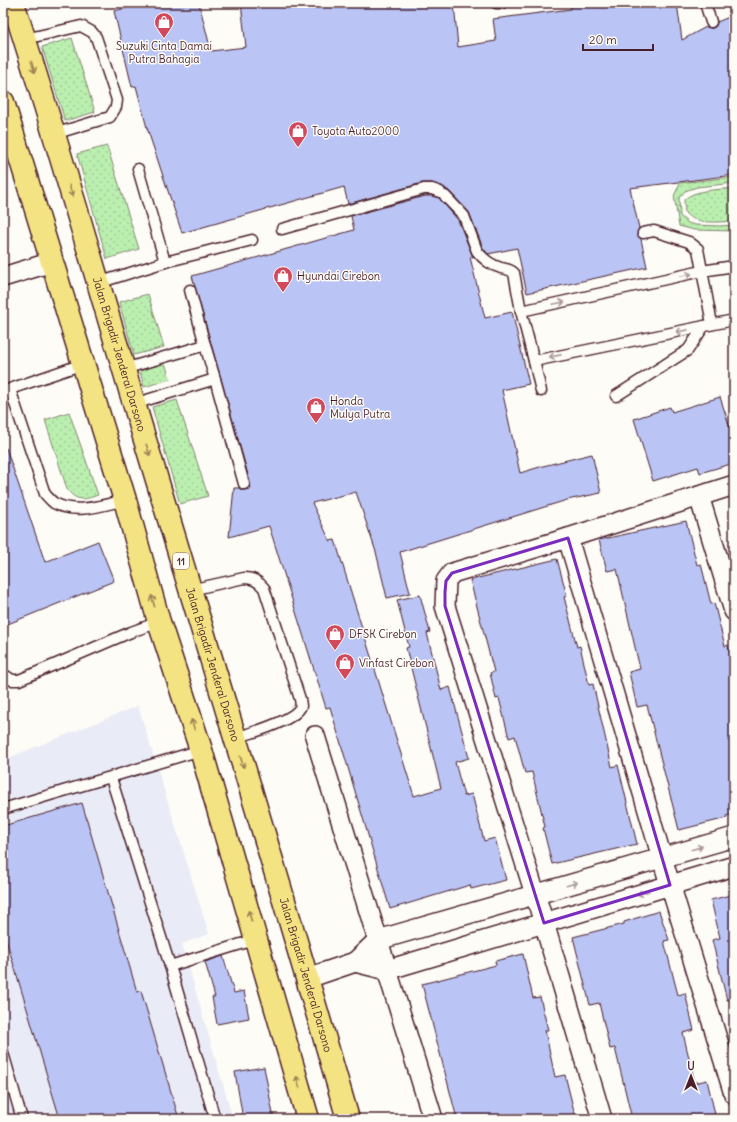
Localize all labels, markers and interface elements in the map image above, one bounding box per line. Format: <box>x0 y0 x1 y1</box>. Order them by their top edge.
shop icon: Suzuki Cinta Damai Putra Bahagia <box>153 11 175 39</box>
scale bar <box>583 26 653 52</box>
text: 20 m <box>589 32 617 47</box>
place label: Suzuki Cinta Damai Putra Bahagia <box>116 39 212 66</box>
one-way arrow <box>30 60 37 73</box>
shop icon: Toyota Auto2000 <box>287 120 309 148</box>
place label: Toyota Auto2000 <box>312 124 399 138</box>
one-way arrow <box>68 185 75 198</box>
shop icon: Hyundai Cirebon <box>272 265 294 293</box>
place label: Hyundai Cirebon <box>297 269 380 283</box>
one-way arrow <box>679 270 692 278</box>
street label: Jalan Brigadir Jenderal Darsono <box>90 275 149 433</box>
one-way arrow <box>552 298 565 306</box>
one-way arrow <box>676 327 689 335</box>
one-way arrow <box>548 353 561 361</box>
place label: Honda Mulya Putra <box>330 394 390 421</box>
shop icon: Honda Mulya Putra <box>305 396 327 424</box>
one-way arrow <box>145 443 152 456</box>
road number: 11 <box>173 553 189 569</box>
street label: Jalan Brigadir Jenderal Darsono <box>183 585 243 743</box>
one-way arrow <box>149 594 157 607</box>
shop icon: DFSK Cirebon <box>324 623 346 651</box>
place label: DFSK Cirebon <box>349 627 417 641</box>
shop icon: Vinfast Cirebon <box>334 652 356 680</box>
place label: Vinfast Cirebon <box>359 656 434 670</box>
one-way arrow <box>188 719 196 731</box>
one-way arrow <box>239 755 246 768</box>
one-way arrow <box>690 844 703 851</box>
one-way arrow <box>565 880 578 887</box>
one-way arrow <box>637 890 650 897</box>
street label: Jalan Brigadir Jenderal Darsono <box>277 896 335 1054</box>
one-way arrow <box>246 910 253 923</box>
north arrow <box>671 1056 711 1096</box>
text: U <box>687 1059 695 1073</box>
one-way arrow <box>294 1075 301 1088</box>

